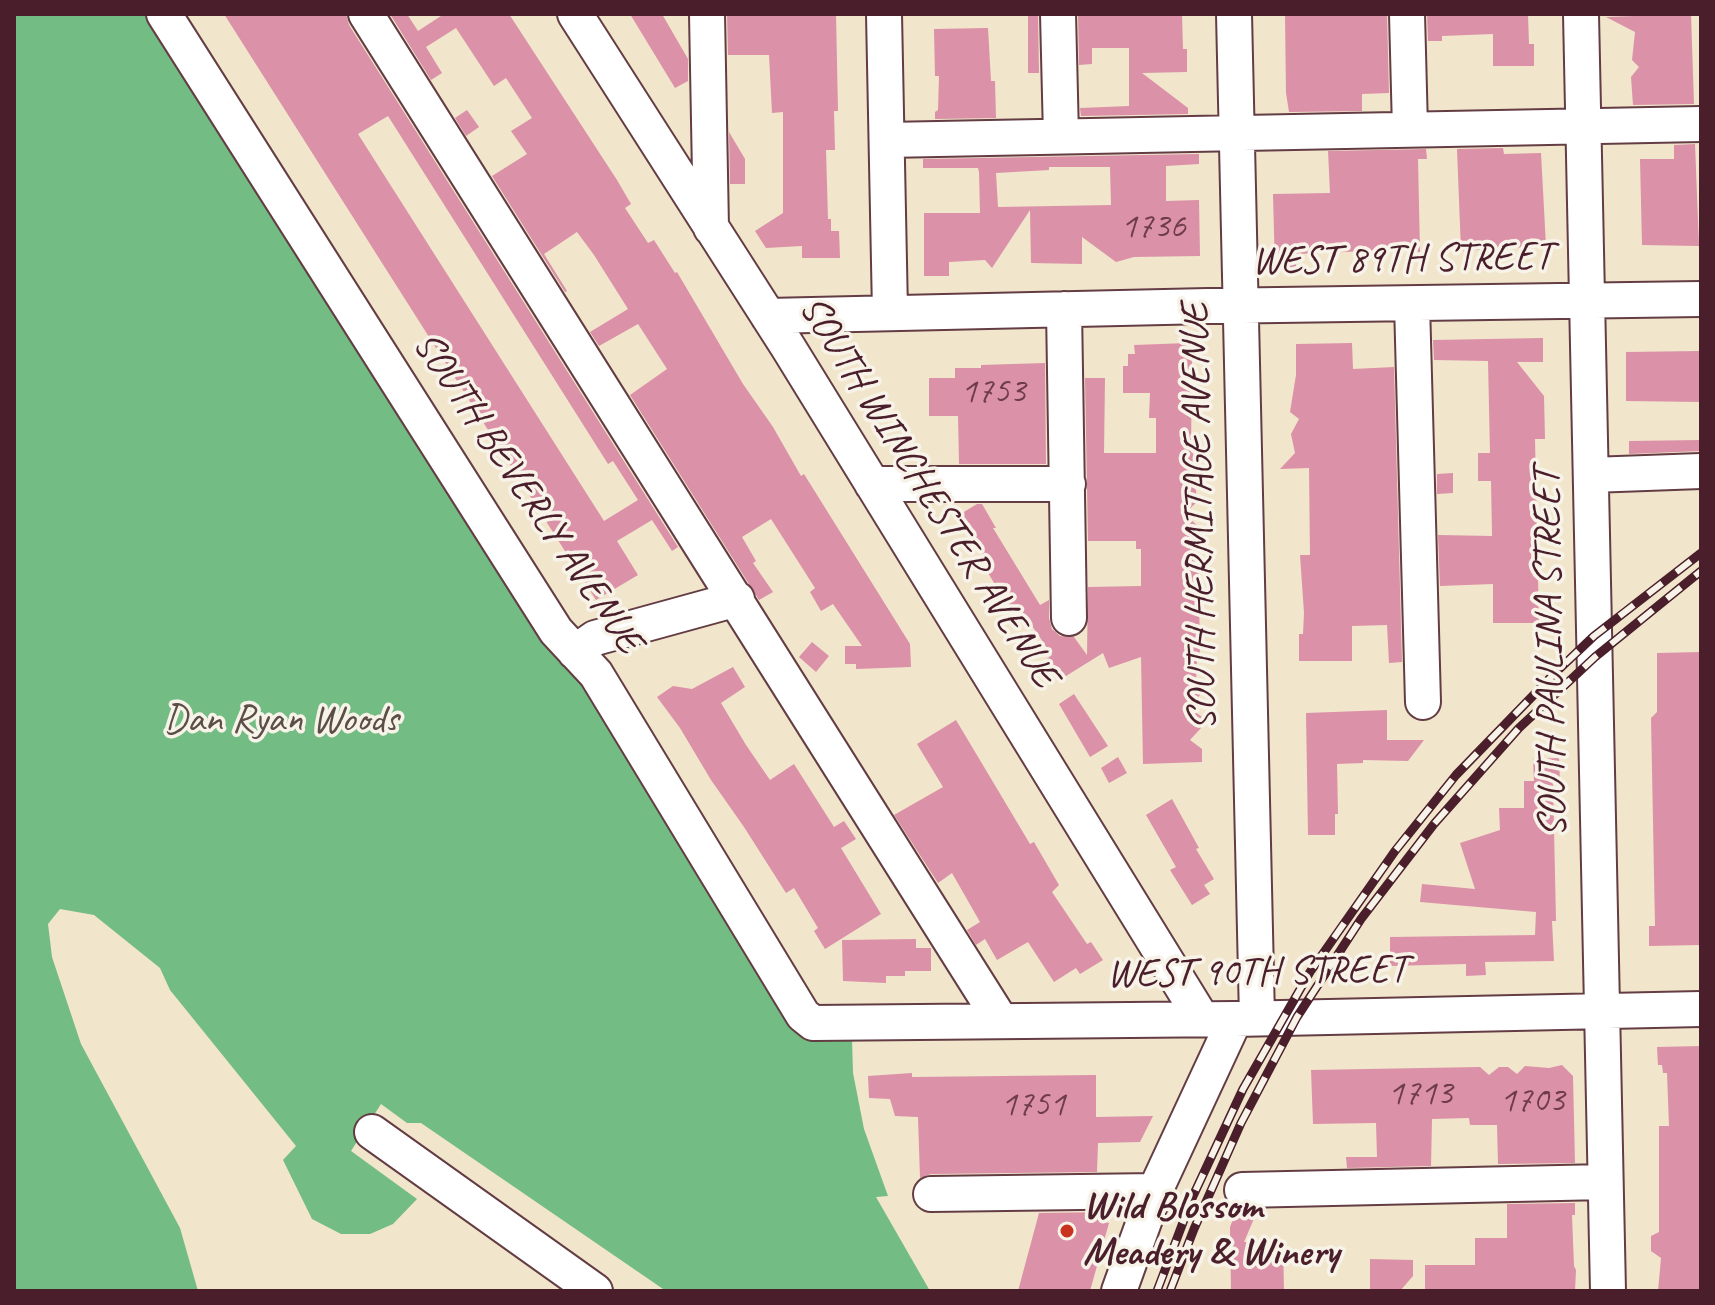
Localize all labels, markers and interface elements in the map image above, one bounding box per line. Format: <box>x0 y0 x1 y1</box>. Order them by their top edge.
house number: 1736 <box>1121 206 1185 250</box>
street label: WEST 89TH STREET <box>1251 233 1553 287</box>
street label: SOUTH WINCHESTER AVENUE <box>788 288 1068 696</box>
street label: SOUTH HERMITAGE AVENUE <box>1172 303 1228 731</box>
street label: SOUTH BEVERLY AVENUE <box>402 323 652 663</box>
house number: 1753 <box>961 371 1025 415</box>
street label: SOUTH PAULINA STREET <box>1524 468 1578 838</box>
park label: Dan Ryan Woods <box>164 697 398 745</box>
street label: WEST 90TH STREET <box>1106 946 1408 1000</box>
house number: 1713 <box>1388 1073 1452 1117</box>
house number: 1703 <box>1500 1080 1564 1124</box>
house number: 1751 <box>1001 1084 1065 1128</box>
place label: Wild Blossom Meadery & Winery <box>1083 1184 1339 1278</box>
marker: Wild Blossom Meadery & Winery <box>1058 1222 1076 1240</box>

